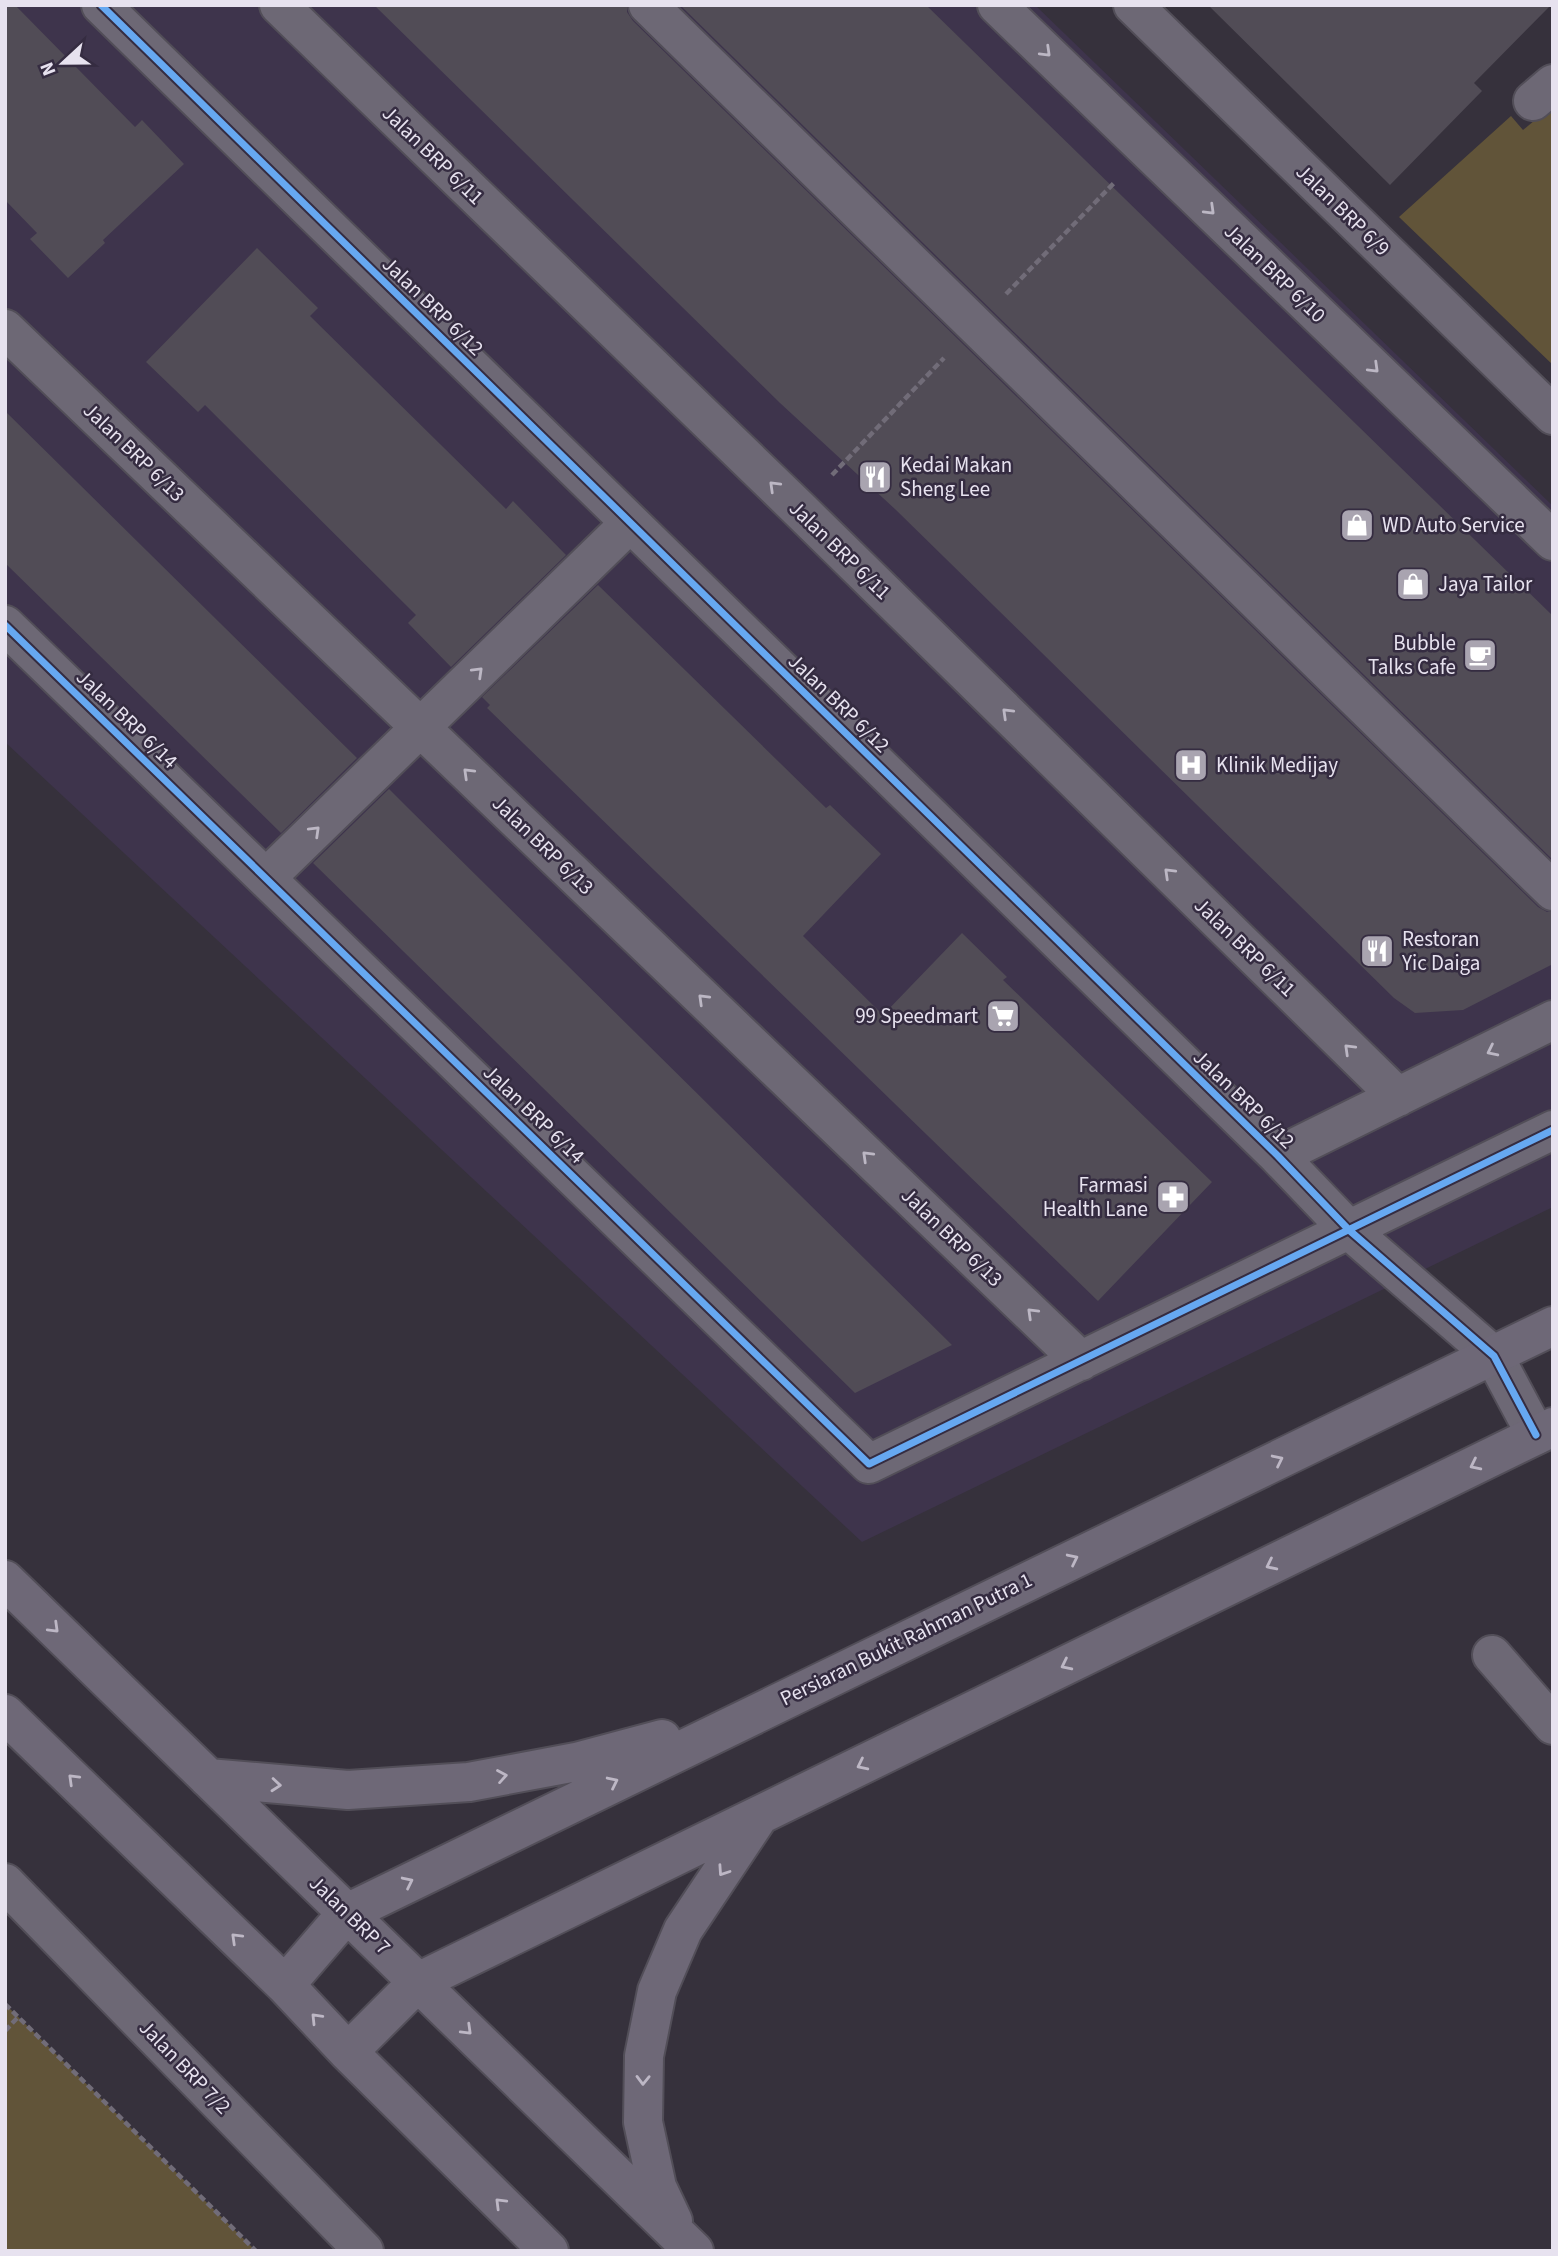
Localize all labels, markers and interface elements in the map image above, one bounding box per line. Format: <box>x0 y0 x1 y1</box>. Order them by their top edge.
north arrow <box>28 28 98 98</box>
one-way arrow <box>1038 44 1051 57</box>
text: N <box>34 58 64 80</box>
street label: Jalan BRP 6/11 <box>375 99 491 211</box>
street label: Jalan BRP 6/9 <box>1289 157 1397 263</box>
one-way arrow <box>1202 201 1215 214</box>
street label: Jalan BRP 6/10 <box>1217 217 1333 329</box>
street label: Jalan BRP 6/12 <box>375 250 491 362</box>
one-way arrow <box>1366 360 1379 373</box>
street label: Jalan BRP 6/13 <box>76 396 192 508</box>
place label: Kedai Makan Sheng Lee <box>900 450 1012 504</box>
restaurant icon: Kedai Makan Sheng Lee <box>856 458 894 496</box>
one-way arrow <box>770 481 783 494</box>
street label: Jalan BRP 6/11 <box>782 494 898 606</box>
shop icon: WD Auto Service <box>1338 506 1376 544</box>
place label: WD Auto Service <box>1382 510 1525 540</box>
shop icon: Jaya Tailor <box>1394 565 1432 603</box>
place label: Jaya Tailor <box>1438 569 1533 599</box>
place label: Bubble Talks Cafe <box>1368 628 1456 682</box>
cafe icon: Bubble Talks Cafe <box>1461 636 1499 674</box>
street label: Jalan BRP 6/12 <box>781 647 897 759</box>
street label: Jalan BRP 6/14 <box>69 663 185 775</box>
one-way arrow <box>470 667 483 680</box>
one-way arrow <box>1002 709 1015 722</box>
hospital icon: Klinik Medijay <box>1172 746 1210 784</box>
place label: Klinik Medijay <box>1216 750 1338 780</box>
one-way arrow <box>463 769 476 782</box>
street label: Jalan BRP 6/13 <box>485 789 601 901</box>
one-way arrow <box>307 826 320 839</box>
one-way arrow <box>1165 868 1178 881</box>
street label: Jalan BRP 6/11 <box>1187 891 1303 1003</box>
place label: Restoran Yic Daiga <box>1401 924 1480 978</box>
restaurant icon: Restoran Yic Daiga <box>1358 932 1396 970</box>
one-way arrow <box>698 994 711 1007</box>
supermarket icon: 99 Speedmart <box>984 997 1022 1035</box>
place label: 99 Speedmart <box>855 1001 978 1031</box>
one-way arrow <box>1487 1042 1499 1056</box>
street label: Jalan BRP 6/12 <box>1186 1043 1302 1155</box>
one-way arrow <box>1345 1045 1358 1058</box>
street label: Jalan BRP 6/14 <box>476 1058 592 1170</box>
one-way arrow <box>862 1151 875 1164</box>
place label: Farmasi Health Lane <box>1043 1170 1148 1224</box>
pharmacy icon: Farmasi Health Lane <box>1154 1178 1192 1216</box>
street label: Jalan BRP 6/13 <box>894 1181 1010 1293</box>
one-way arrow <box>1027 1309 1040 1322</box>
one-way arrow <box>1271 1454 1283 1468</box>
one-way arrow <box>1470 1456 1482 1470</box>
one-way arrow <box>1066 1553 1078 1567</box>
one-way arrow <box>1266 1556 1278 1570</box>
street label: Persiaran Bukit Rahman Putra 1 <box>775 1565 1037 1713</box>
one-way arrow <box>46 1620 59 1633</box>
one-way arrow <box>1061 1656 1073 1670</box>
one-way arrow <box>857 1756 869 1770</box>
one-way arrow <box>496 1769 508 1784</box>
one-way arrow <box>68 1775 81 1788</box>
one-way arrow <box>606 1777 618 1791</box>
one-way arrow <box>270 1778 282 1793</box>
one-way arrow <box>718 1864 731 1877</box>
street label: Jalan BRP 7 <box>303 1868 397 1962</box>
one-way arrow <box>401 1877 413 1891</box>
one-way arrow <box>231 1933 244 1946</box>
street label: Jalan BRP 7/2 <box>132 2013 238 2121</box>
one-way arrow <box>312 2014 325 2027</box>
one-way arrow <box>459 2021 472 2034</box>
one-way arrow <box>636 2075 651 2086</box>
one-way arrow <box>495 2198 508 2211</box>

